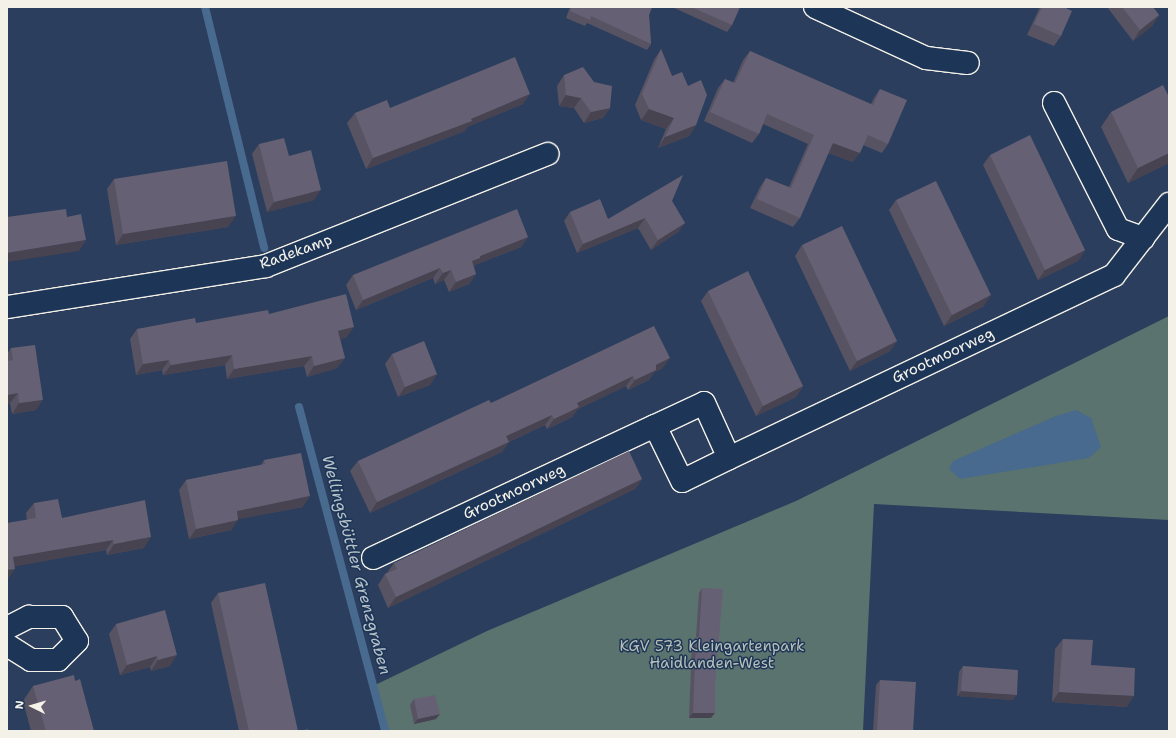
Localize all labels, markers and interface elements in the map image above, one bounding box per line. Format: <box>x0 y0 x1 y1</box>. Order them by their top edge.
street label: Radekamp <box>257 231 335 273</box>
street label: Grootmoorweg <box>889 325 997 387</box>
water label: Wellingsbüttler Grenzgraben <box>317 453 395 677</box>
street label: Grootmoorweg <box>460 461 568 523</box>
park label: KGV 573 Kleingartenpark Haidlanden-West <box>619 637 805 672</box>
north arrow <box>12 686 52 726</box>
text: N <box>12 700 27 710</box>

